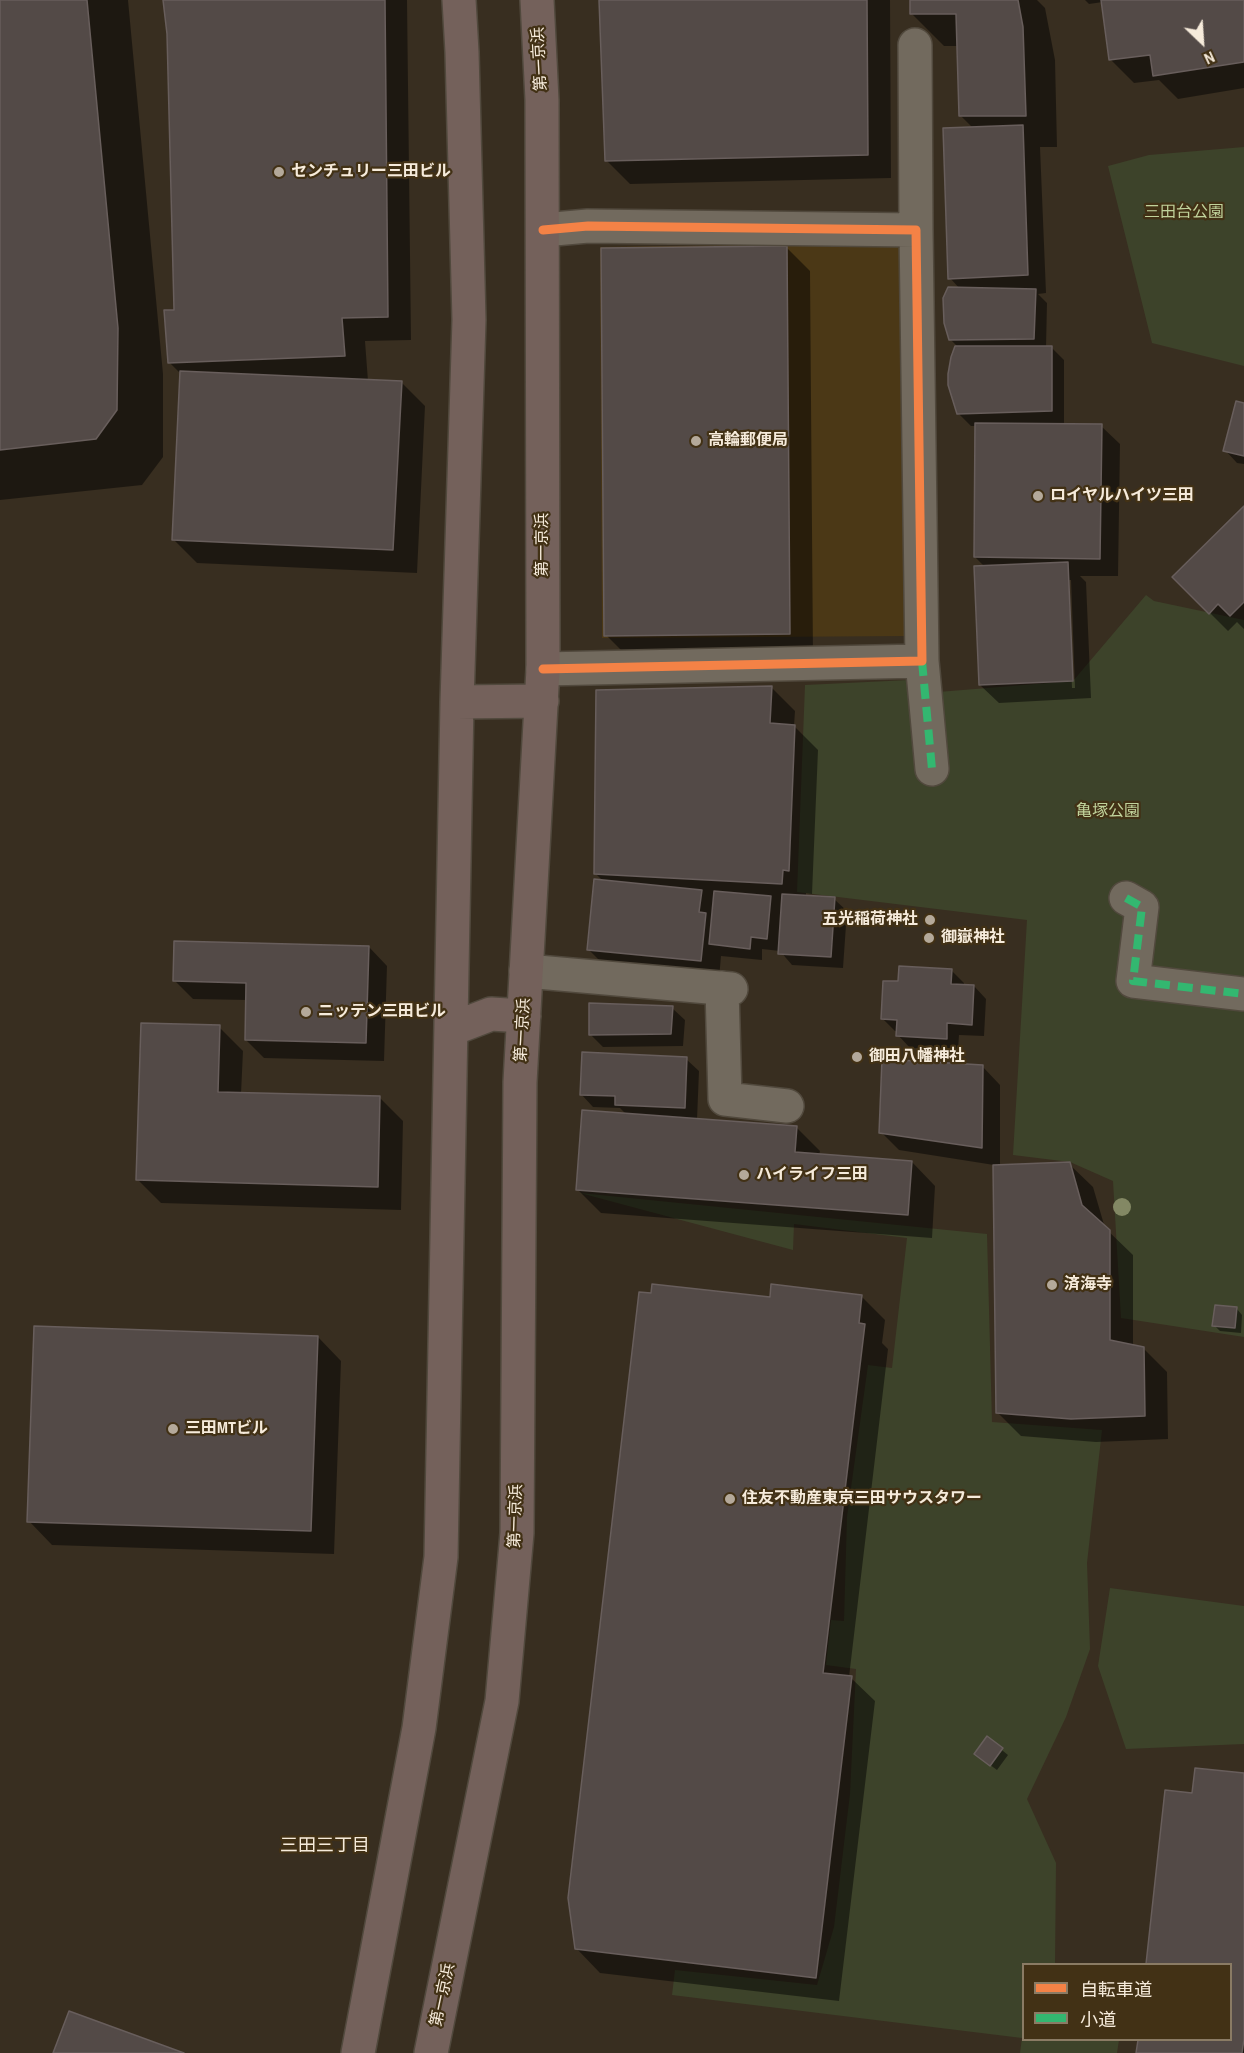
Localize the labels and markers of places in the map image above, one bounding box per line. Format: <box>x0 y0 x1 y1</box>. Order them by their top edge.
place label: センチュリー三田ビル <box>291 162 451 182</box>
marker: センチュリー三田ビル <box>272 165 286 179</box>
place label: 高輪郵便局 <box>708 431 788 451</box>
marker: 高輪郵便局 <box>689 434 703 448</box>
place label: ロイヤルハイツ三田 <box>1050 486 1194 506</box>
marker: ロイヤルハイツ三田 <box>1031 489 1045 503</box>
place label: 五光稲荷神社 <box>822 910 918 930</box>
marker: 五光稲荷神社 <box>923 913 937 927</box>
place label: 御嶽神社 <box>941 928 1005 948</box>
marker: 御嶽神社 <box>922 931 936 945</box>
place label: ニッテン三田ビル <box>318 1002 446 1022</box>
marker: ニッテン三田ビル <box>299 1005 313 1019</box>
place label: 御田八幡神社 <box>869 1047 965 1067</box>
marker: 御田八幡神社 <box>850 1050 864 1064</box>
place label: ハイライフ三田 <box>756 1165 868 1185</box>
marker: ハイライフ三田 <box>737 1168 751 1182</box>
place label: 済海寺 <box>1064 1275 1112 1295</box>
marker: 済海寺 <box>1045 1278 1059 1292</box>
place label: 三田MTビル <box>185 1419 268 1439</box>
marker: 三田MTビル <box>166 1422 180 1436</box>
place label: 住友不動産東京三田サウスタワー <box>742 1489 982 1509</box>
marker: 住友不動産東京三田サウスタワー <box>723 1492 737 1506</box>

